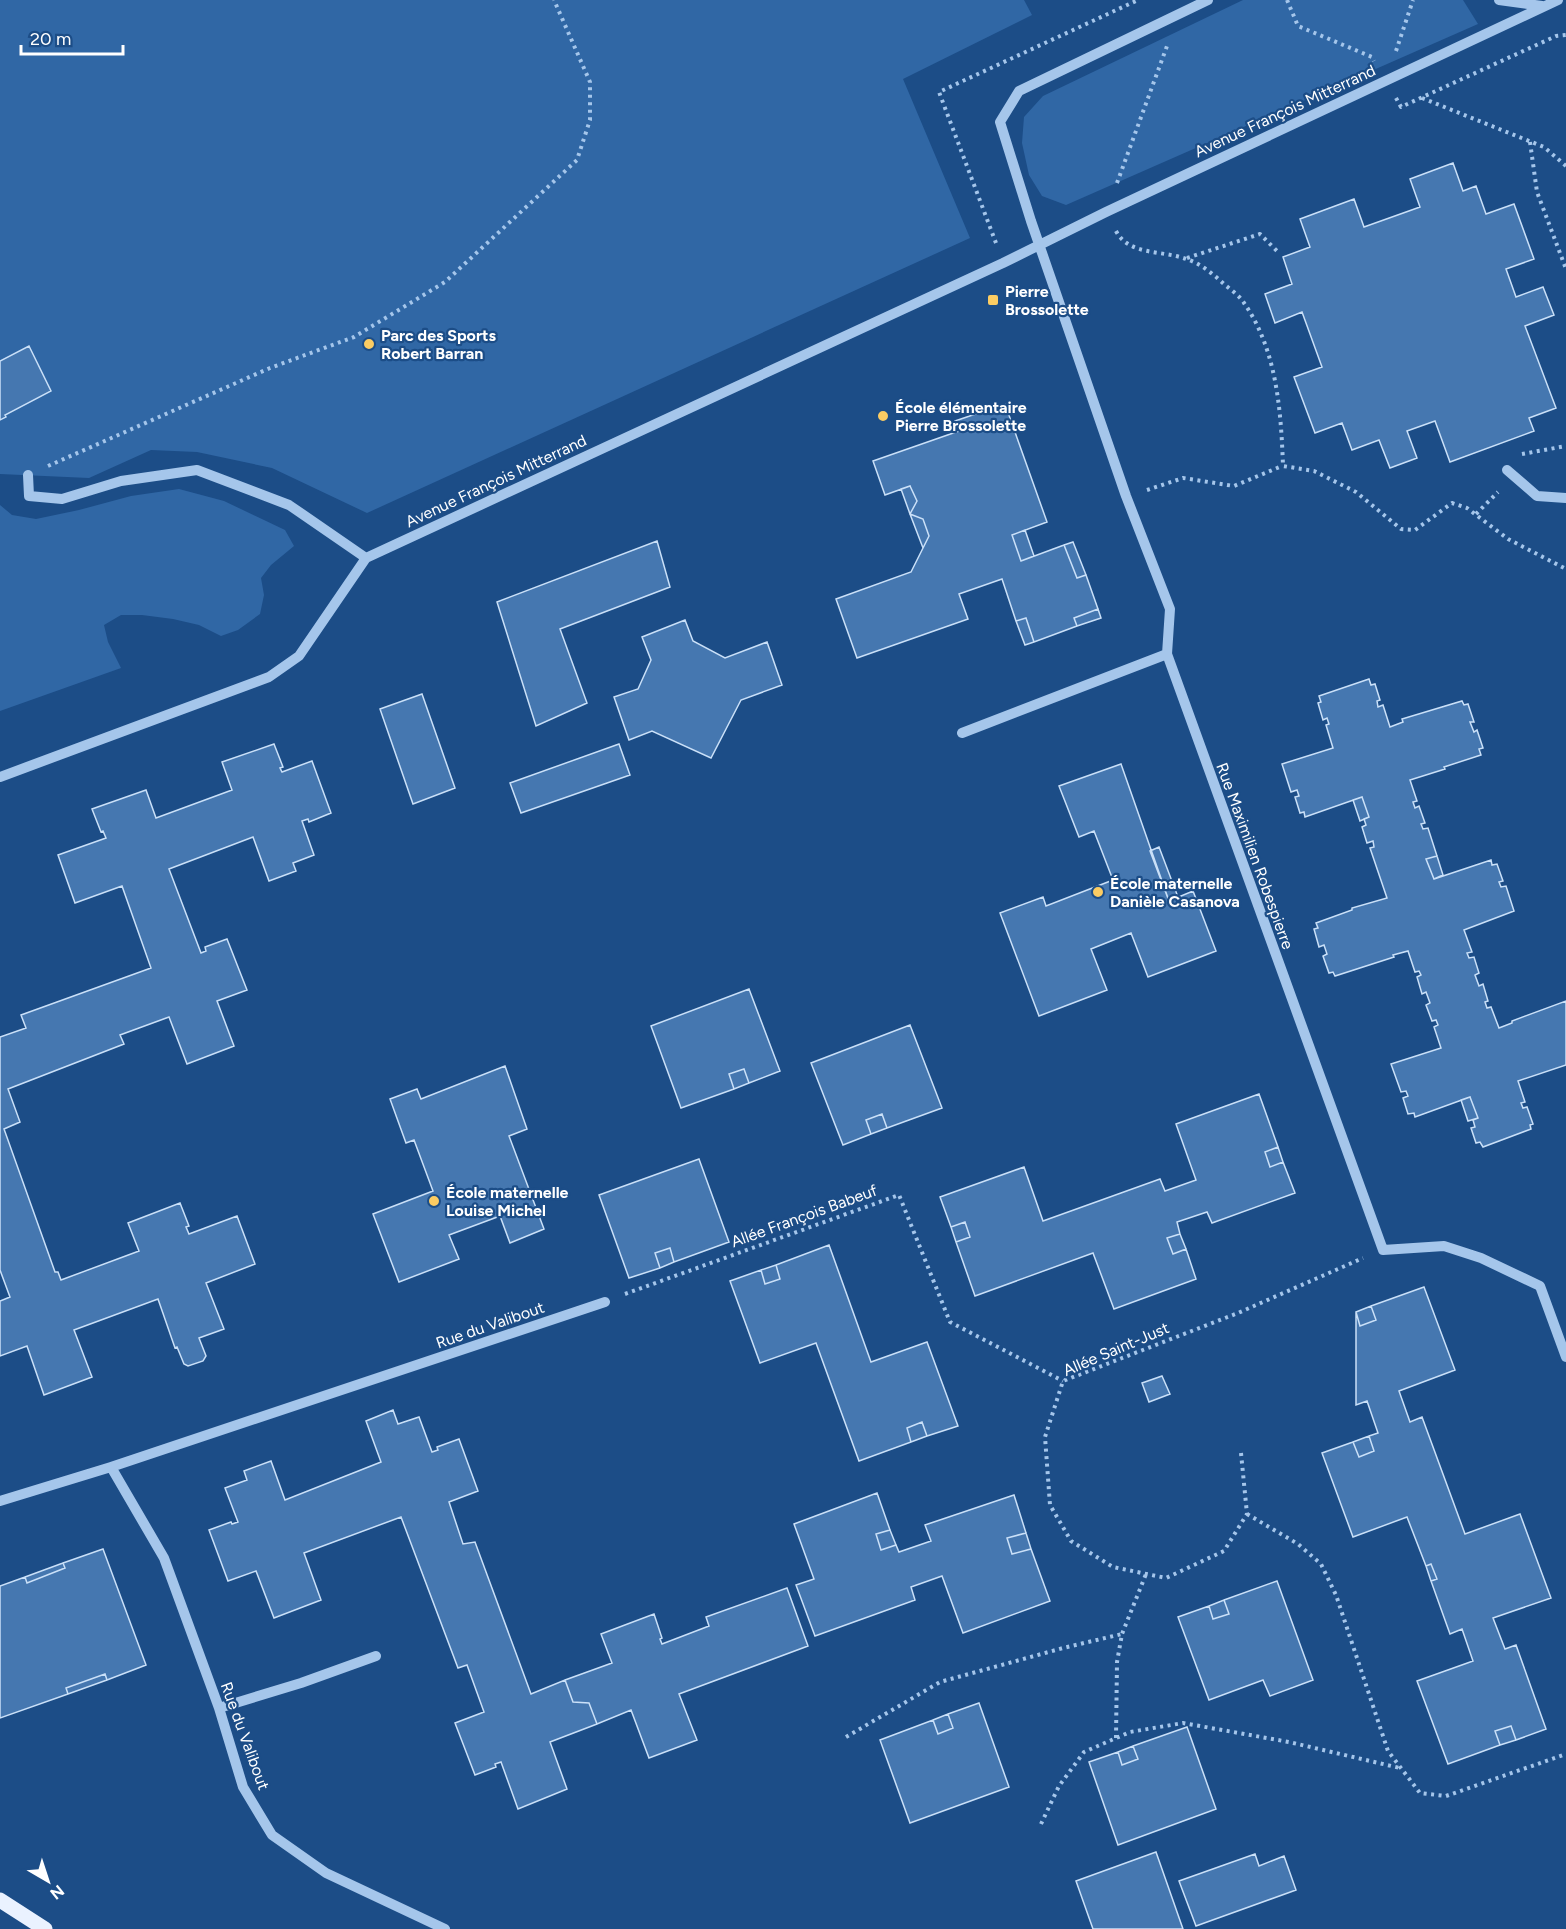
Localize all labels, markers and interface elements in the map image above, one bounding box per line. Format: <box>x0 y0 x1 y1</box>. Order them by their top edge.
scale bar <box>21 18 123 56</box>
text: 20 m <box>30 28 71 50</box>
street label: Avenue François Mitterrand <box>1192 61 1378 161</box>
place label: Pierre Brossolette <box>1005 282 1089 319</box>
marker: Pierre Brossolette <box>986 293 1000 307</box>
place label: Parc des Sports Robert Barran <box>381 326 496 363</box>
marker: Parc des Sports Robert Barran <box>362 337 376 351</box>
place label: École élémentaire Pierre Brossolette <box>895 398 1027 435</box>
marker: École élémentaire Pierre Brossolette <box>876 409 890 423</box>
street label: Avenue François Mitterrand <box>403 431 589 531</box>
street label: Rue Maximilien Robespierre <box>1212 760 1298 952</box>
place label: École maternelle Danièle Casanova <box>1110 874 1240 911</box>
marker: École maternelle Danièle Casanova <box>1091 885 1105 899</box>
street label: Allée François Babeuf <box>728 1181 880 1251</box>
place label: École maternelle Louise Michel <box>446 1183 569 1220</box>
marker: École maternelle Louise Michel <box>427 1194 441 1208</box>
street label: Rue du Valibout <box>433 1298 547 1352</box>
street label: Allée Saint-Just <box>1060 1318 1172 1380</box>
street label: Rue du Valibout <box>217 1679 273 1793</box>
north arrow <box>18 1851 78 1911</box>
text: N <box>46 1881 68 1904</box>

